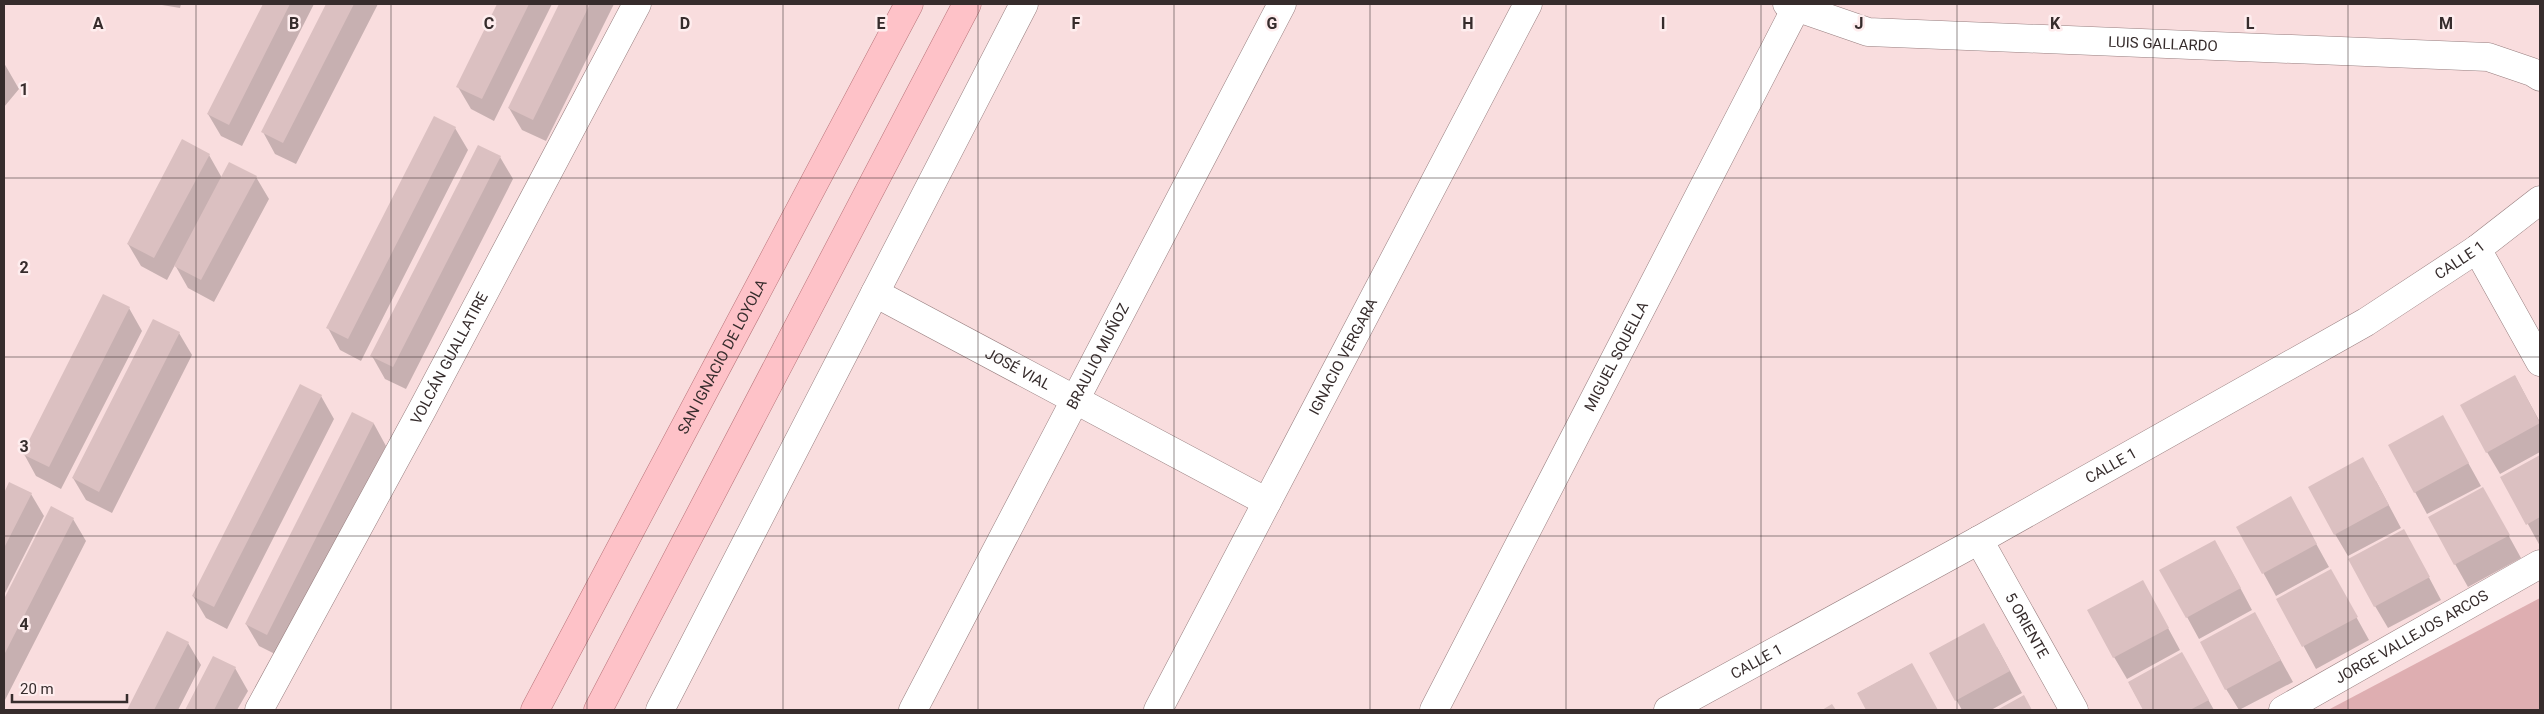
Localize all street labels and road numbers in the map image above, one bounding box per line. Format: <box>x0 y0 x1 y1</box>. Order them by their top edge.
street label: LUIS GALLARDO <box>2108 33 2218 55</box>
street label: CALLE 1 <box>2431 237 2489 283</box>
street label: SAN IGNACIO DE LOYOLA <box>674 276 771 437</box>
street label: VOLCÁN GUALLATIRE <box>407 289 492 427</box>
street label: IGNACIO VERGARA <box>1305 295 1381 418</box>
street label: MIGUEL SQUELLA <box>1581 298 1652 414</box>
street label: BRAULIO MUÑOZ <box>1063 300 1133 412</box>
street label: JOSÉ VIAL <box>982 344 1054 394</box>
street label: CALLE 1 <box>2082 444 2140 487</box>
street label: JORGE VALLEJOS ARCOS <box>2332 586 2491 687</box>
street label: 5 ORIENTE <box>2001 590 2053 662</box>
street label: CALLE 1 <box>1728 640 1786 683</box>

